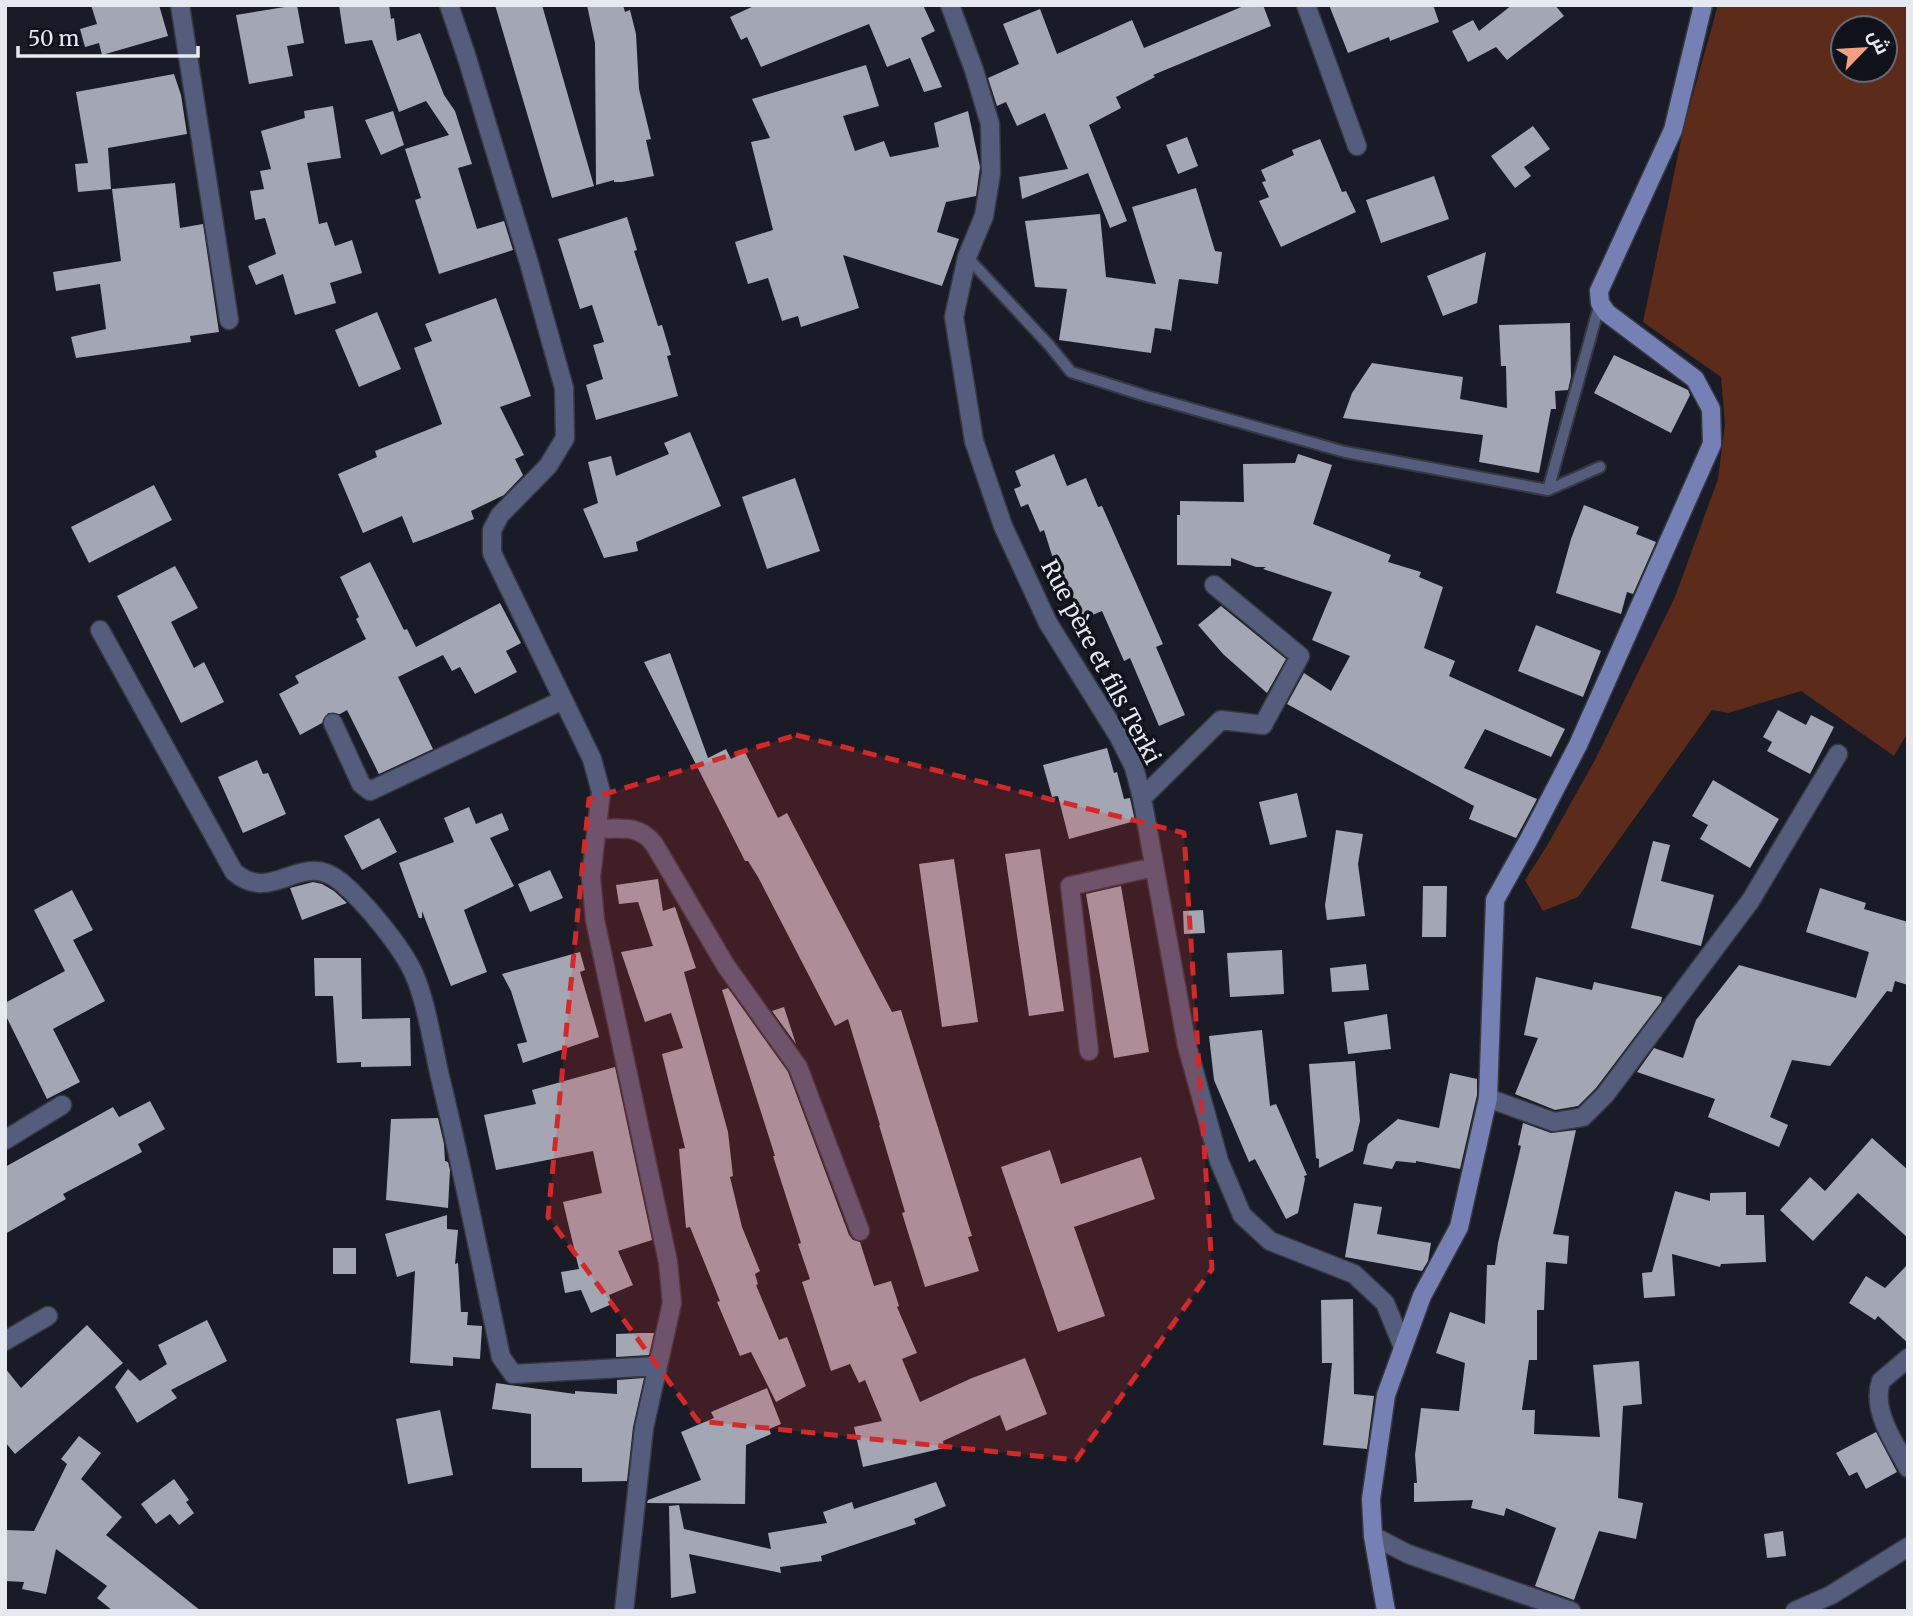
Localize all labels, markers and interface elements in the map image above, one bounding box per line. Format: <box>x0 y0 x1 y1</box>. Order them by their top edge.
scale bar <box>18 14 198 58</box>
north arrow <box>1829 14 1899 84</box>
text: 50 m <box>28 25 79 52</box>
text: ش <box>1863 26 1895 58</box>
street label: Rue père et fils Terki <box>1035 555 1168 769</box>

